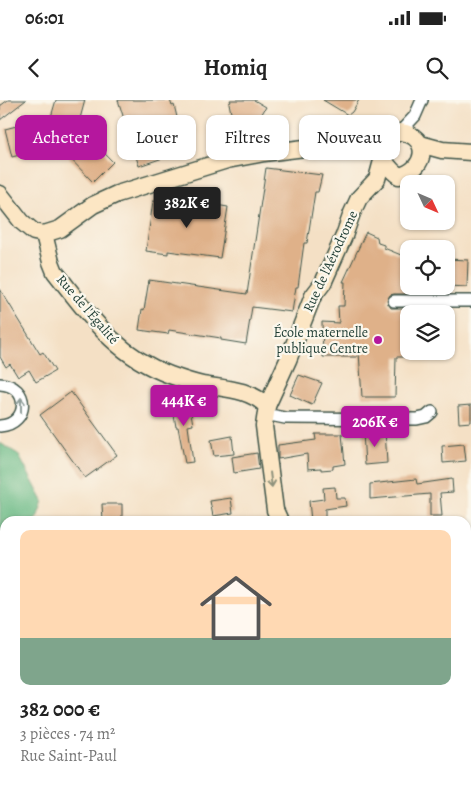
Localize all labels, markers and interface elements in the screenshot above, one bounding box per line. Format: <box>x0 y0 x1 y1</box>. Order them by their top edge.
text: 06:01 <box>25 5 64 31</box>
text: Homiq <box>204 53 267 83</box>
icon: back <box>20 54 48 82</box>
icon: search <box>423 54 451 82</box>
chip: Acheter <box>15 115 107 160</box>
chip: Louer <box>117 115 196 160</box>
chip: Filtres <box>206 115 289 160</box>
chip: Nouveau <box>299 115 400 160</box>
north arrow <box>400 175 455 230</box>
map controls <box>400 175 455 360</box>
pin: 382K € <box>146 186 228 229</box>
text: 382K € <box>165 192 209 214</box>
street label: Rue de l'Aérodrome <box>299 207 362 315</box>
button: locate <box>400 240 455 295</box>
street label: Rue de l'Égalité <box>52 270 123 348</box>
button: layers <box>400 305 455 360</box>
place label: École maternelle publique Centre <box>273 323 368 358</box>
marker: École maternelle publique Centre <box>372 334 384 346</box>
pin: 444K € <box>143 384 225 427</box>
text: 444K € <box>161 390 207 412</box>
one-way arrow <box>16 397 26 413</box>
pin: 206K € <box>334 406 416 448</box>
text: 206K € <box>352 411 398 433</box>
one-way arrow <box>266 472 276 488</box>
icon: home <box>191 563 281 653</box>
text: 382 000 € <box>20 695 100 723</box>
text: 3 pièces · 74 m² <box>20 723 115 745</box>
text: Rue Saint-Paul <box>20 745 117 767</box>

